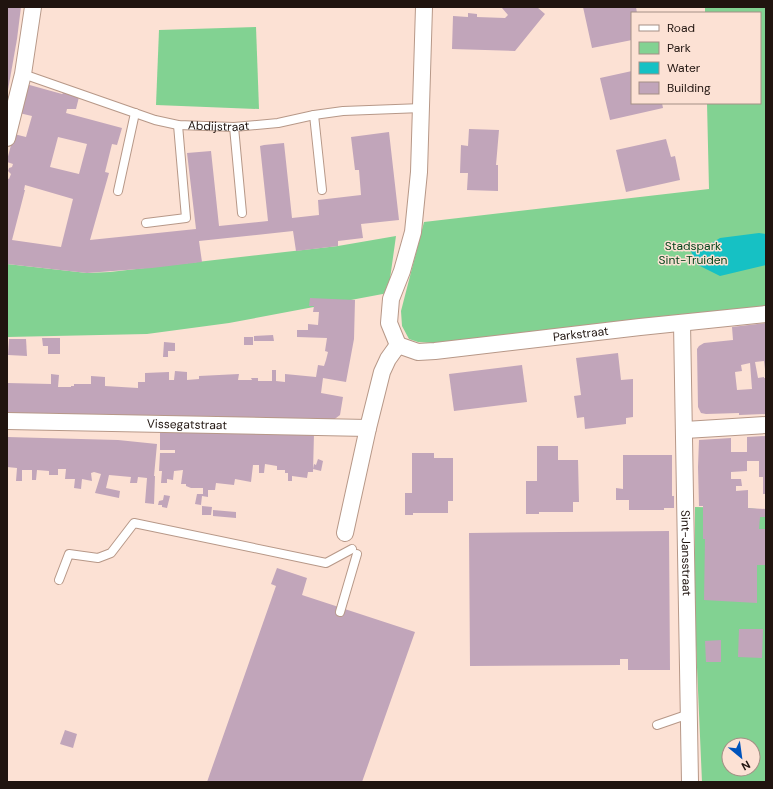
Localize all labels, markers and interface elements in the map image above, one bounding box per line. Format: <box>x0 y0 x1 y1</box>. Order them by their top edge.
legend <box>631 12 761 104</box>
text: Road <box>667 20 695 36</box>
text: Park <box>667 40 691 56</box>
text: Water <box>667 60 701 76</box>
text: Building <box>667 80 711 96</box>
street label: Abdijstraat <box>188 117 250 135</box>
park label: Stadspark Sint-Truiden <box>659 238 728 268</box>
street label: Parkstraat <box>552 323 610 345</box>
street label: Vissegatstraat <box>147 416 227 433</box>
street label: Sint-Jansstraat <box>677 510 695 596</box>
north arrow <box>721 737 761 777</box>
text: N <box>739 758 753 774</box>

